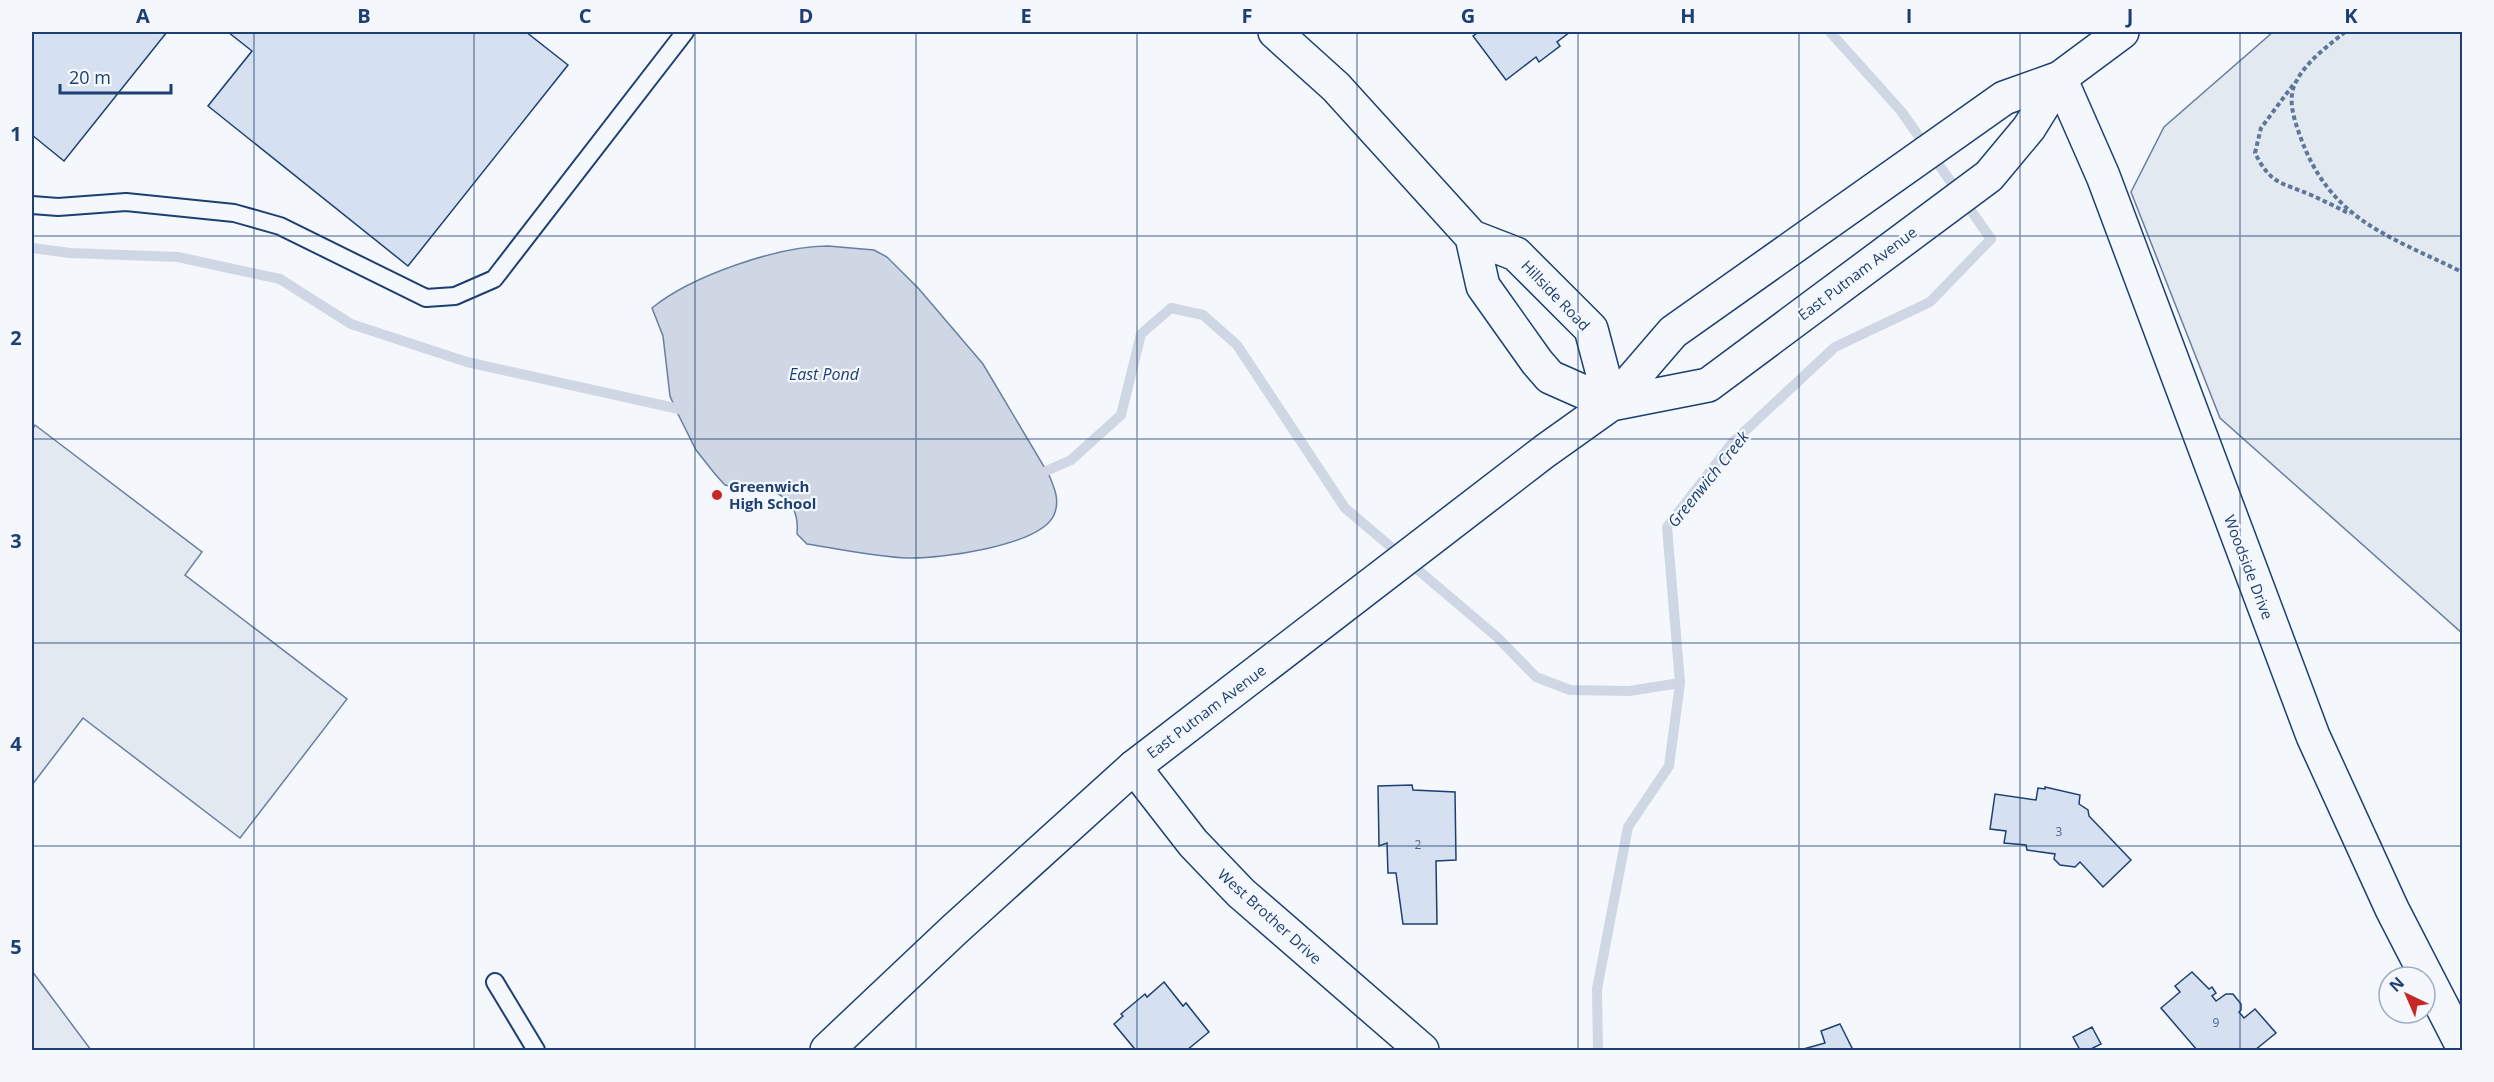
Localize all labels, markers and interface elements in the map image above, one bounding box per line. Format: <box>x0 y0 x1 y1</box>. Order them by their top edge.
text: A <box>136 2 150 29</box>
text: B <box>357 2 371 29</box>
text: C <box>579 2 592 29</box>
text: D <box>799 2 813 29</box>
text: E <box>1020 2 1032 29</box>
text: F <box>1242 2 1252 29</box>
text: G <box>1461 2 1475 29</box>
text: H <box>1680 2 1696 29</box>
text: I <box>1906 2 1912 29</box>
text: J <box>2125 2 2133 29</box>
text: K <box>2344 2 2358 29</box>
scale bar <box>60 57 171 95</box>
text: 20 m <box>69 65 111 89</box>
text: 1 <box>10 120 22 147</box>
street label: East Putnam Avenue <box>1793 222 1921 324</box>
street label: Hillside Road <box>1517 255 1595 335</box>
text: 2 <box>10 324 22 351</box>
water label: East Pond <box>789 363 860 385</box>
water label: Greenwich Creek <box>1662 425 1754 532</box>
place label: Greenwich High School <box>729 476 816 513</box>
marker: Greenwich High School <box>710 488 724 502</box>
street label: Woodside Drive <box>2220 512 2278 622</box>
text: 3 <box>10 527 22 554</box>
street label: East Putnam Avenue <box>1142 660 1270 762</box>
text: 4 <box>10 730 22 757</box>
house number: 3 <box>2056 823 2063 840</box>
house number: 2 <box>1415 836 1422 853</box>
street label: West Brother Drive <box>1214 864 1326 968</box>
text: 5 <box>10 933 22 960</box>
north arrow <box>2377 965 2437 1025</box>
text: N <box>2384 972 2409 997</box>
house number: 9 <box>2213 1014 2220 1031</box>

